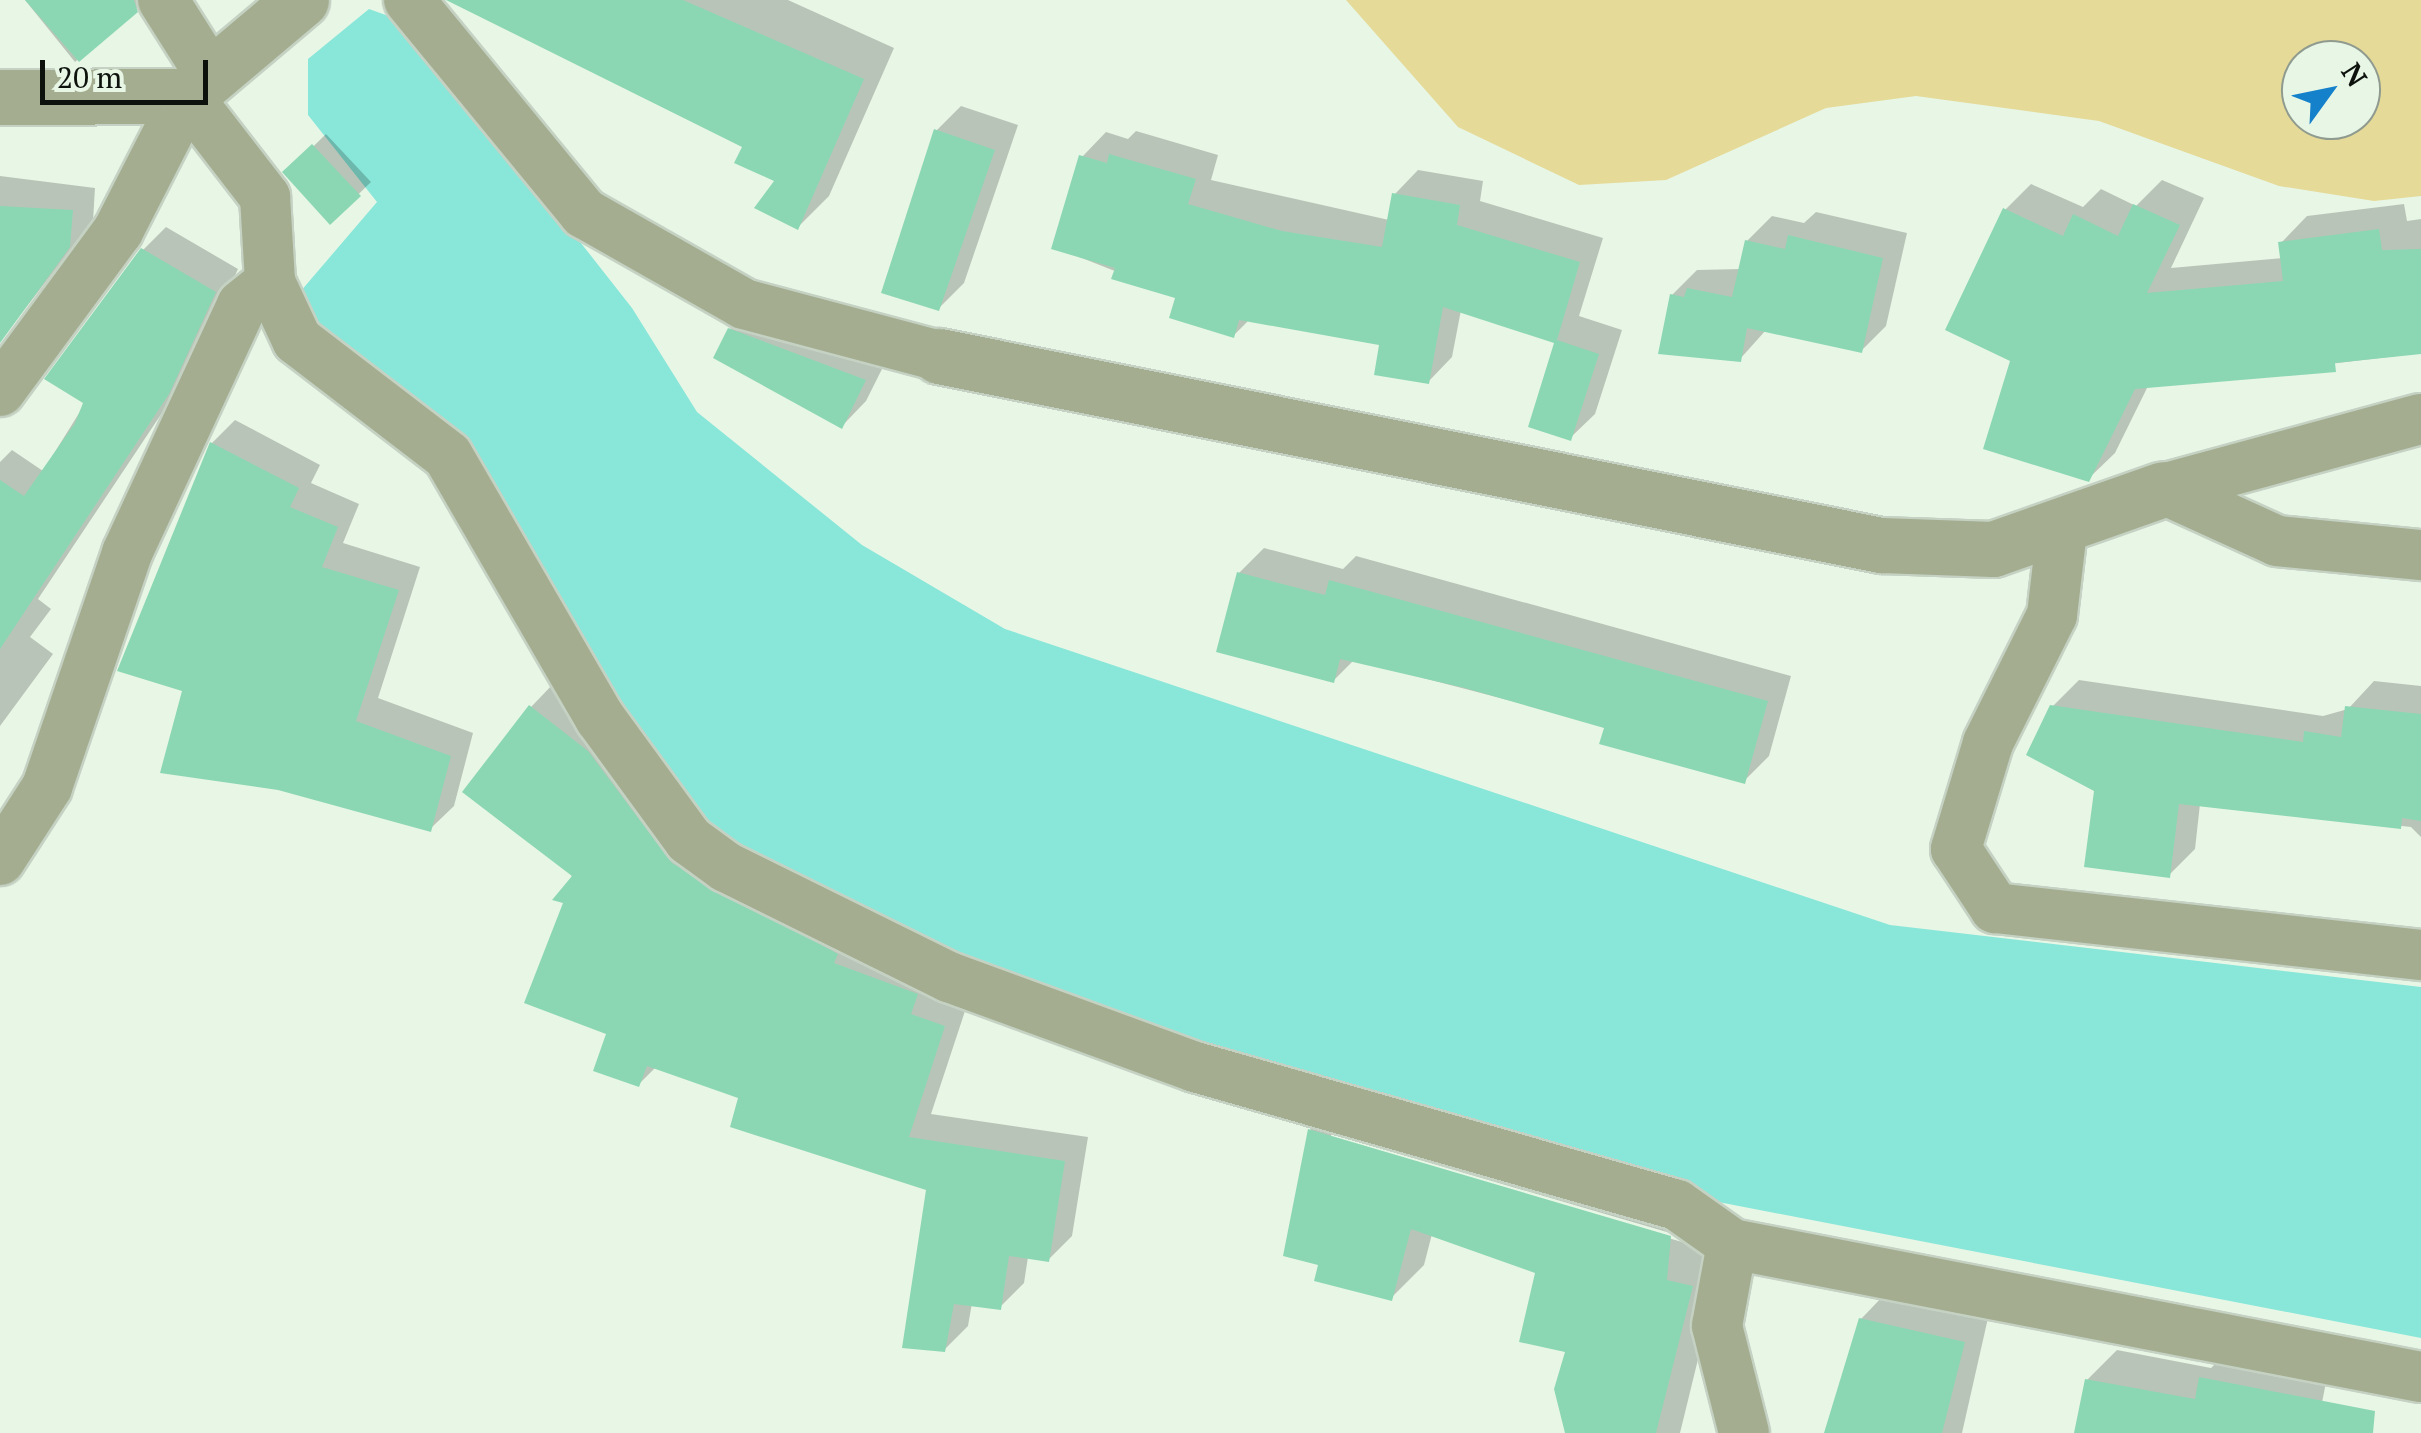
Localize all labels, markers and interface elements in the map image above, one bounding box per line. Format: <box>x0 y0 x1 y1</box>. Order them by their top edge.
scale bar <box>45 40 212 102</box>
north arrow <box>2281 40 2381 140</box>
text: N <box>2334 55 2376 93</box>
text: 20 m <box>57 57 122 97</box>

